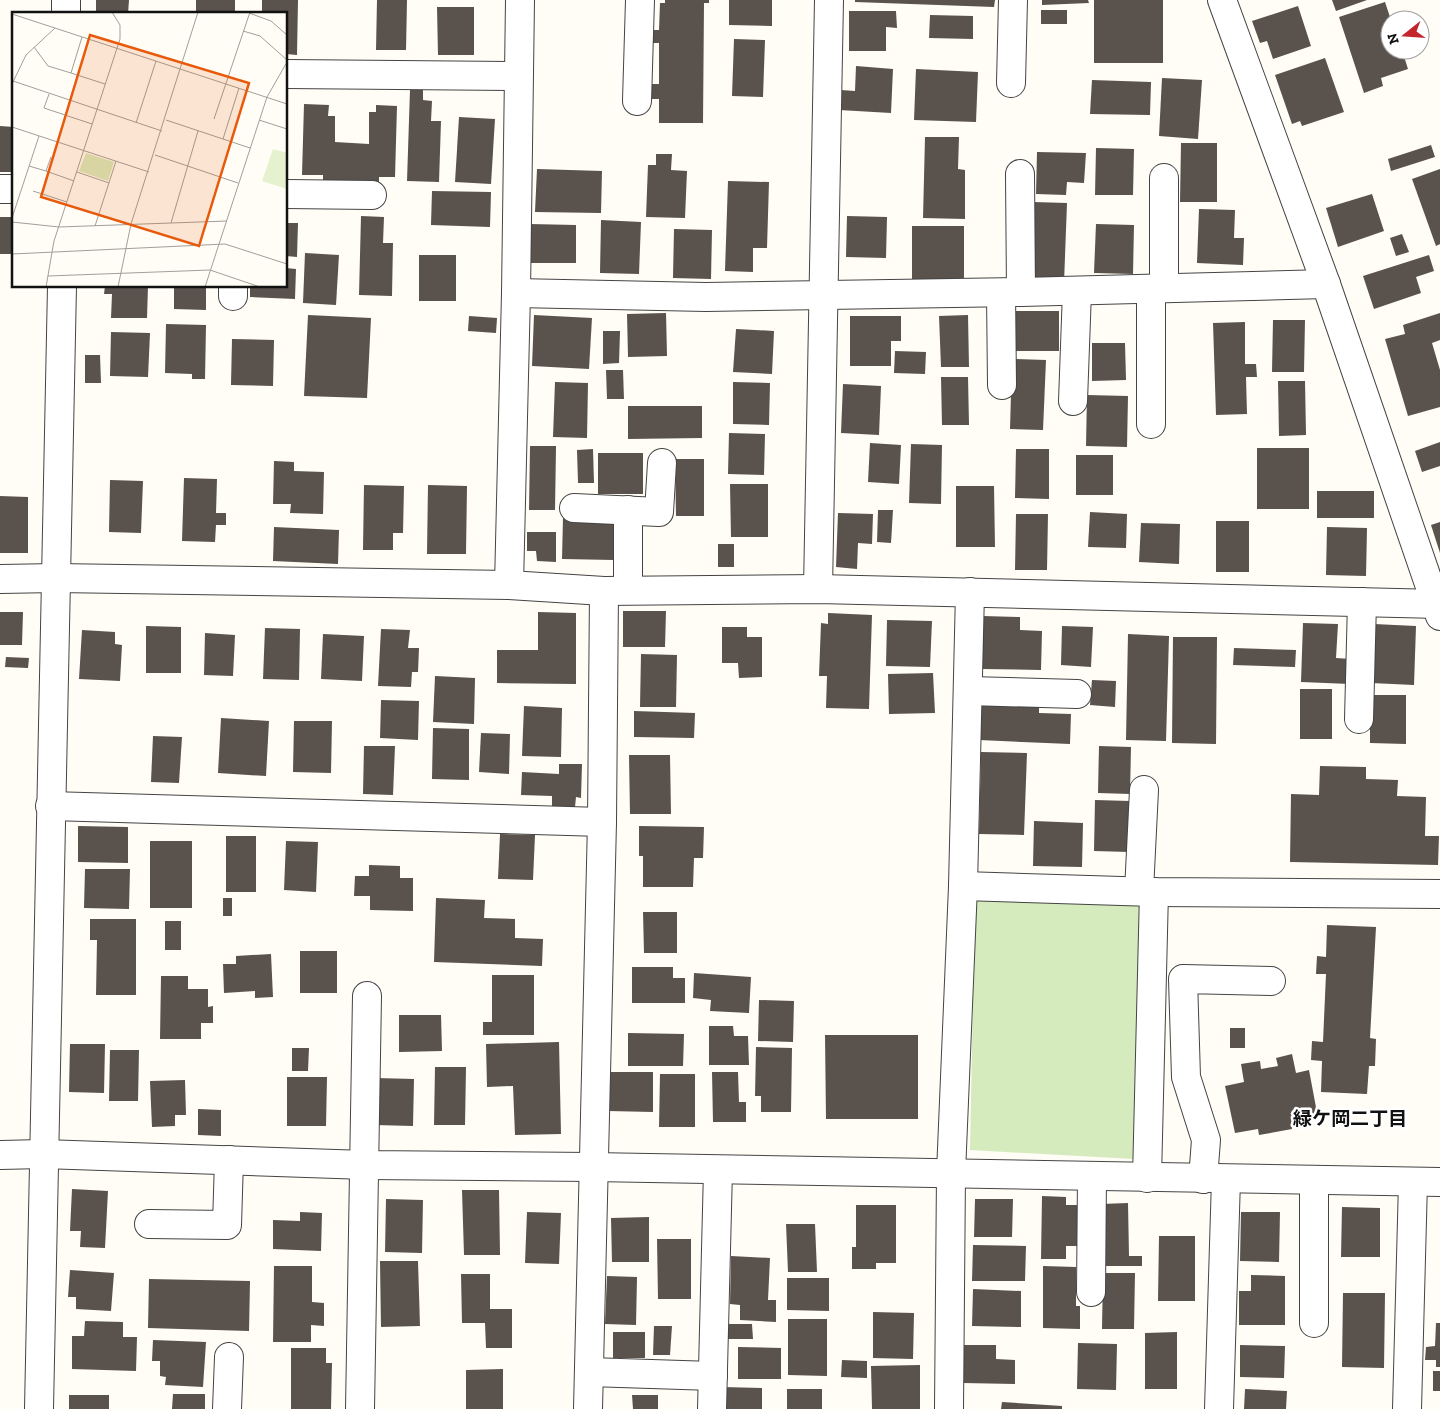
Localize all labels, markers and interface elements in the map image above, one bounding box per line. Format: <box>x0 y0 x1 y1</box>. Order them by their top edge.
north arrow <box>1380 10 1430 60</box>
inset map <box>12 12 288 288</box>
text: N <box>1383 31 1403 46</box>
district label: 緑ケ岡二丁目 <box>1293 1107 1407 1130</box>

